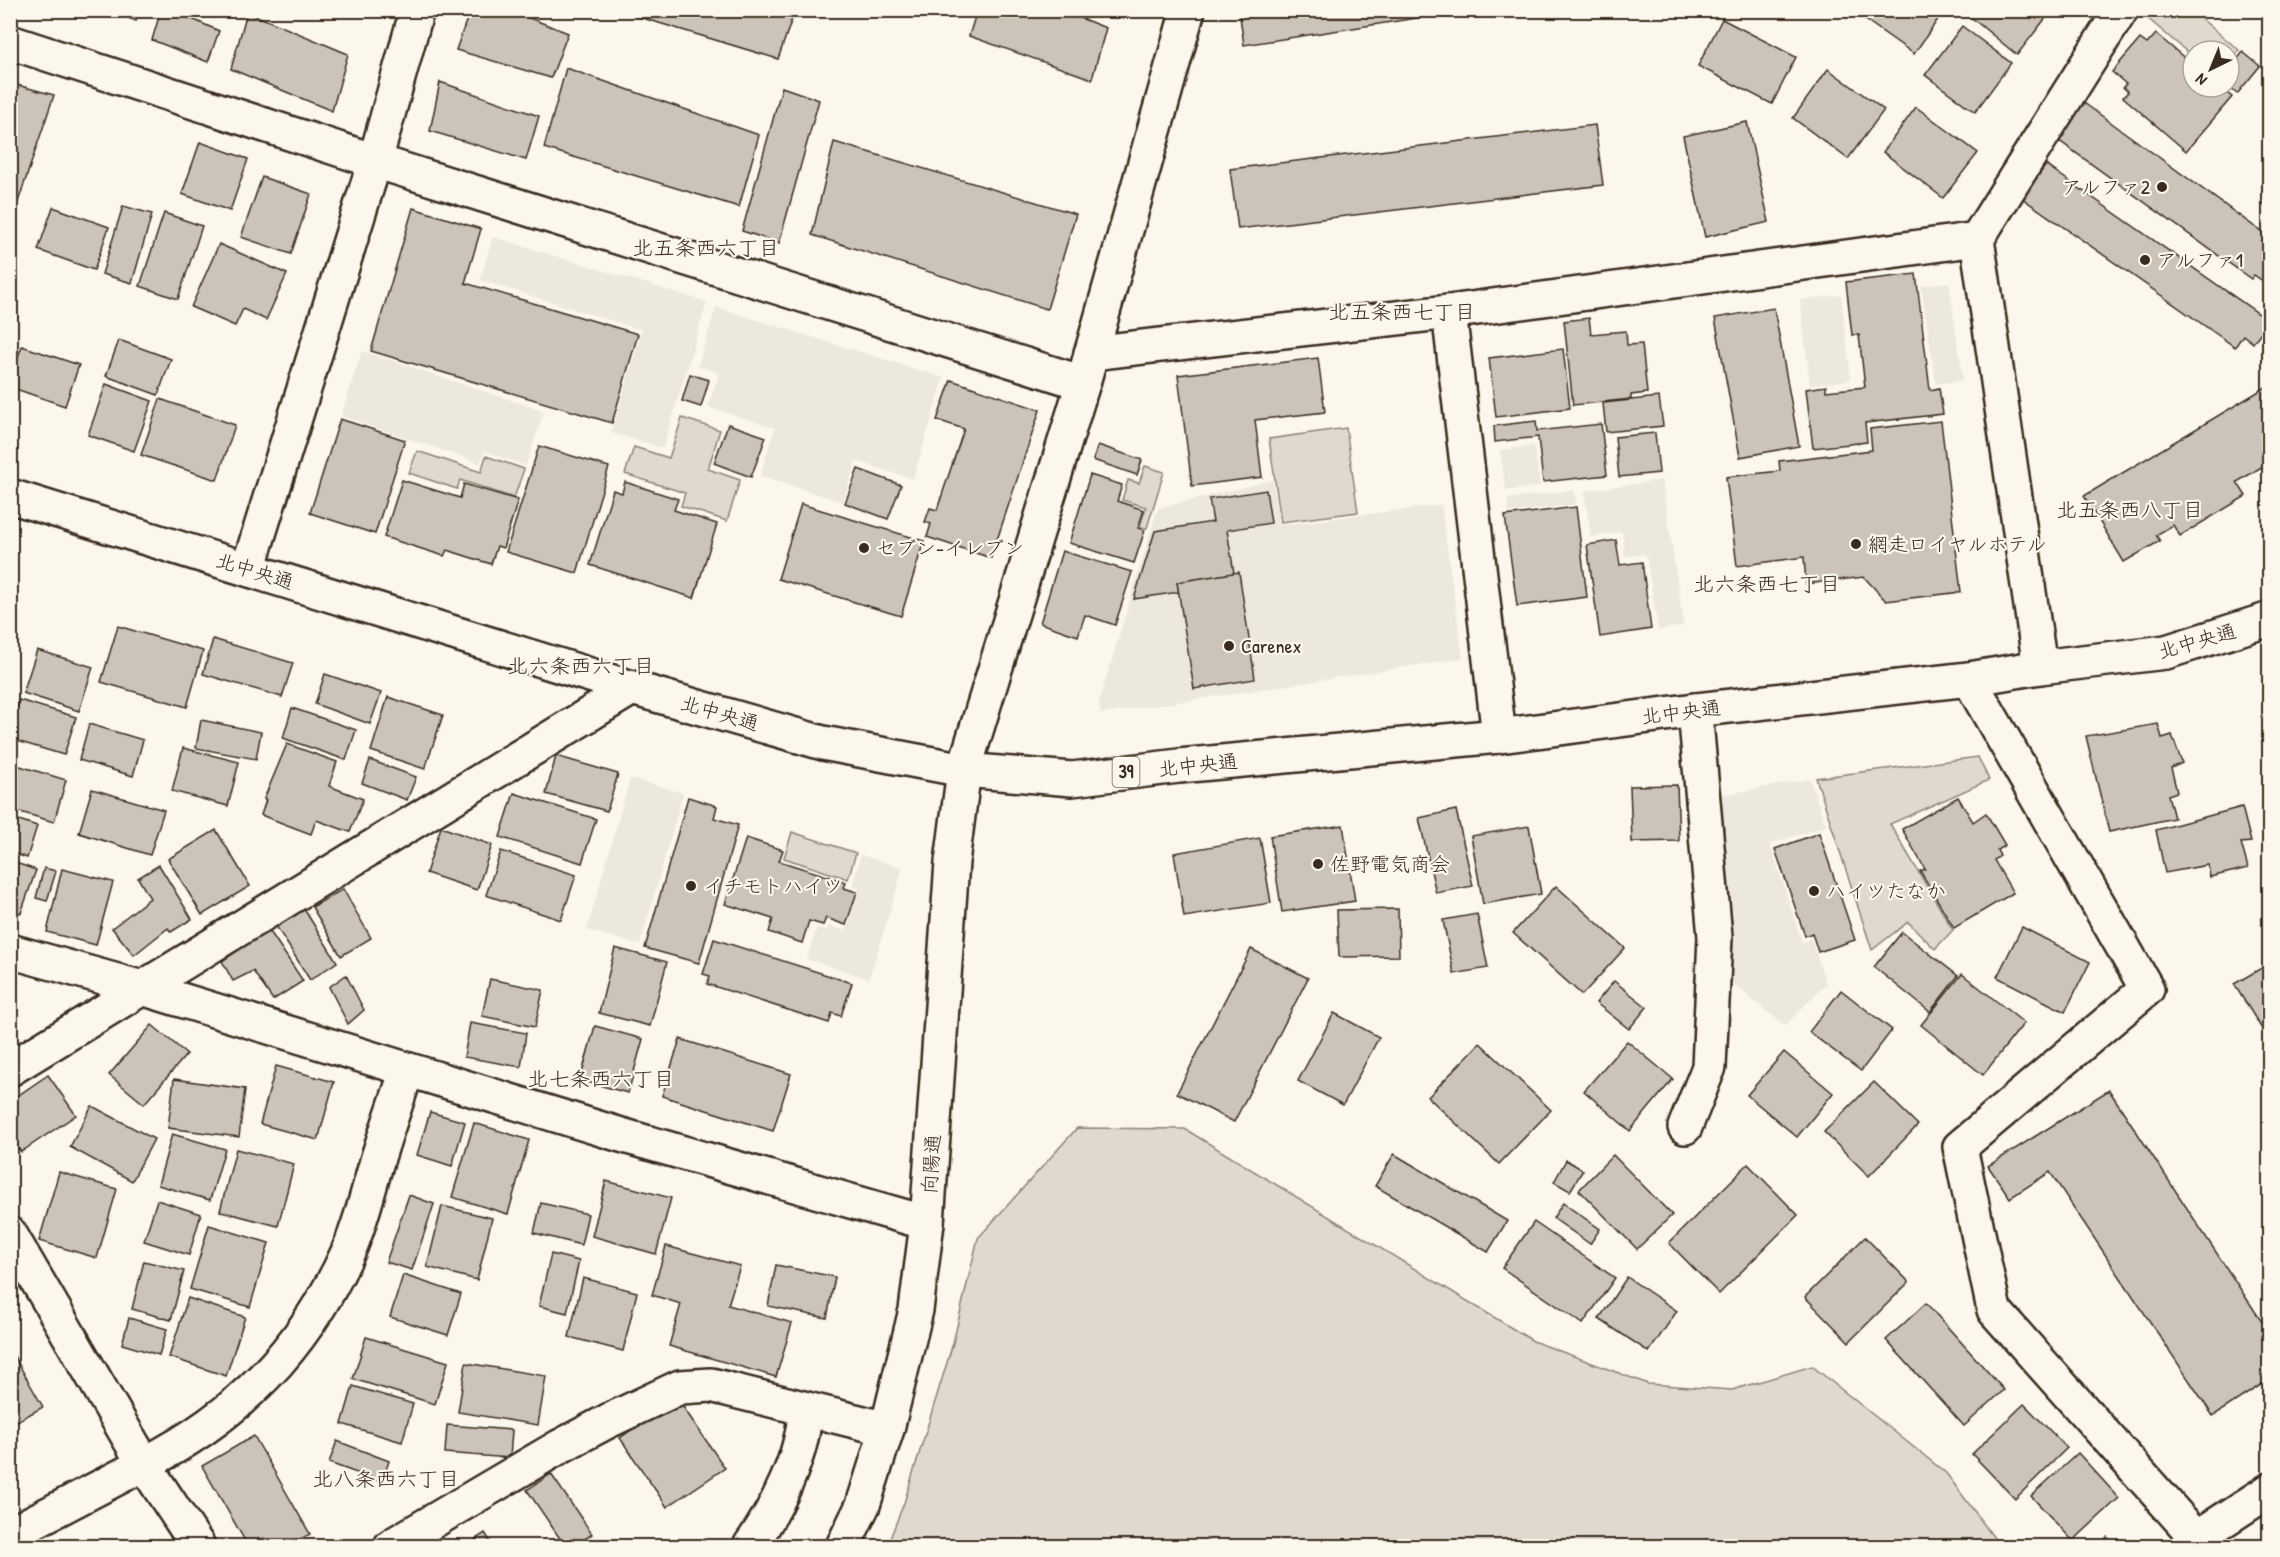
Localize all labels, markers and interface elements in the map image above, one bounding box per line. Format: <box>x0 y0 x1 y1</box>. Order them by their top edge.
north arrow <box>2181 39 2241 99</box>
text: N <box>2190 69 2211 91</box>
place label: アルファ2 <box>2062 173 2151 200</box>
marker: アルファ2 <box>2155 180 2169 194</box>
district label: 北五条西六丁目 <box>633 233 780 262</box>
place label: アルファ1 <box>2157 246 2243 273</box>
marker: アルファ1 <box>2138 253 2152 267</box>
district label: 北五条西七丁目 <box>1329 297 1476 326</box>
district label: 北五条西八丁目 <box>2057 495 2204 524</box>
place label: 網走ロイヤルホテル <box>1868 530 2047 557</box>
place label: セブン-イレブン <box>876 534 1024 561</box>
marker: 網走ロイヤルホテル <box>1849 537 1863 551</box>
marker: セブン-イレブン <box>857 541 871 555</box>
street label: 北中央通 <box>213 546 297 595</box>
district label: 北六条西七丁目 <box>1694 569 1841 598</box>
street label: 北中央通 <box>2155 617 2239 665</box>
place label: Carenex <box>1241 632 1301 659</box>
marker: Carenex <box>1222 639 1236 653</box>
district label: 北六条西六丁目 <box>508 651 655 680</box>
street label: 北中央通 <box>678 689 762 737</box>
street label: 北中央通 <box>1640 693 1722 730</box>
street label: 北中央通 <box>1157 747 1239 782</box>
road number: 39 <box>1112 757 1140 787</box>
place label: 佐野電気商会 <box>1330 850 1450 877</box>
marker: 佐野電気商会 <box>1311 857 1325 871</box>
place label: イチモトハイツ <box>703 872 843 899</box>
place label: ハイツたなか <box>1826 877 1946 904</box>
marker: イチモトハイツ <box>684 879 698 893</box>
marker: ハイツたなか <box>1807 884 1821 898</box>
district label: 北七条西六丁目 <box>528 1064 675 1093</box>
street label: 向陽通 <box>915 1133 946 1195</box>
district label: 北八条西六丁目 <box>313 1464 460 1493</box>

